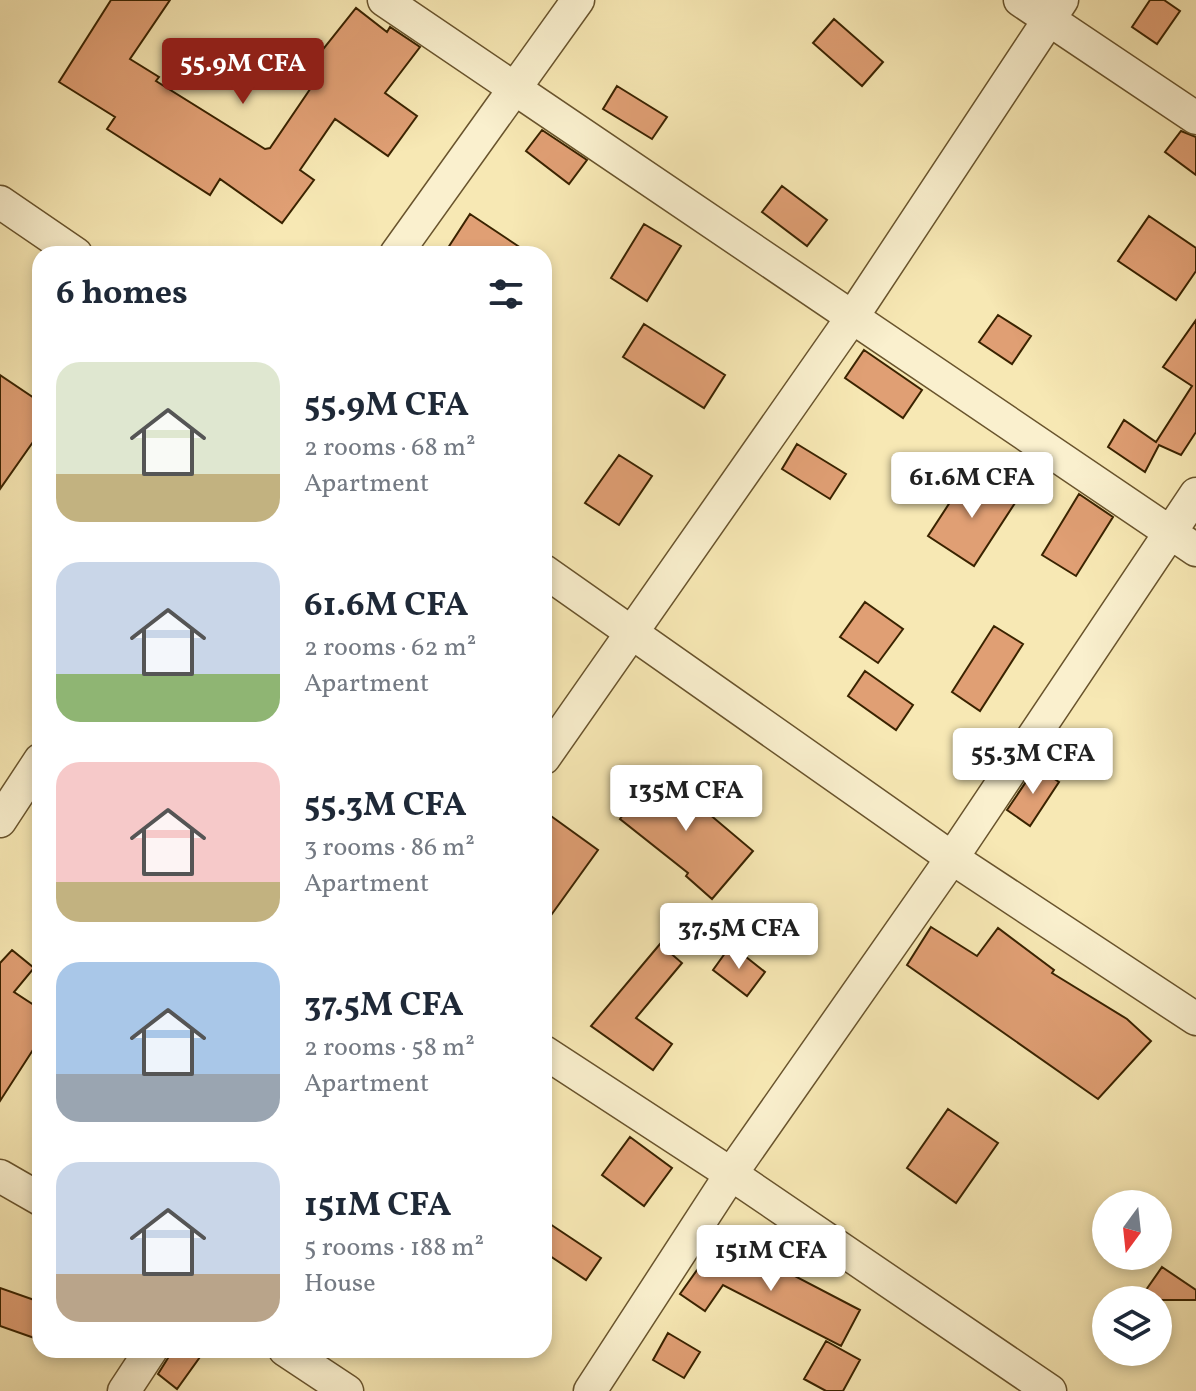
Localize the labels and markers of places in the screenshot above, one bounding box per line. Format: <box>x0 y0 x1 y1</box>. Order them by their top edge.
pin: 55.9M CFA <box>151 38 335 106</box>
pin: 61.6M CFA <box>880 452 1064 520</box>
pin: 55.3M CFA <box>941 728 1125 796</box>
pin: 135M CFA <box>603 765 769 833</box>
pin: 37.5M CFA <box>647 903 831 971</box>
pin: 151M CFA <box>688 1225 854 1293</box>

